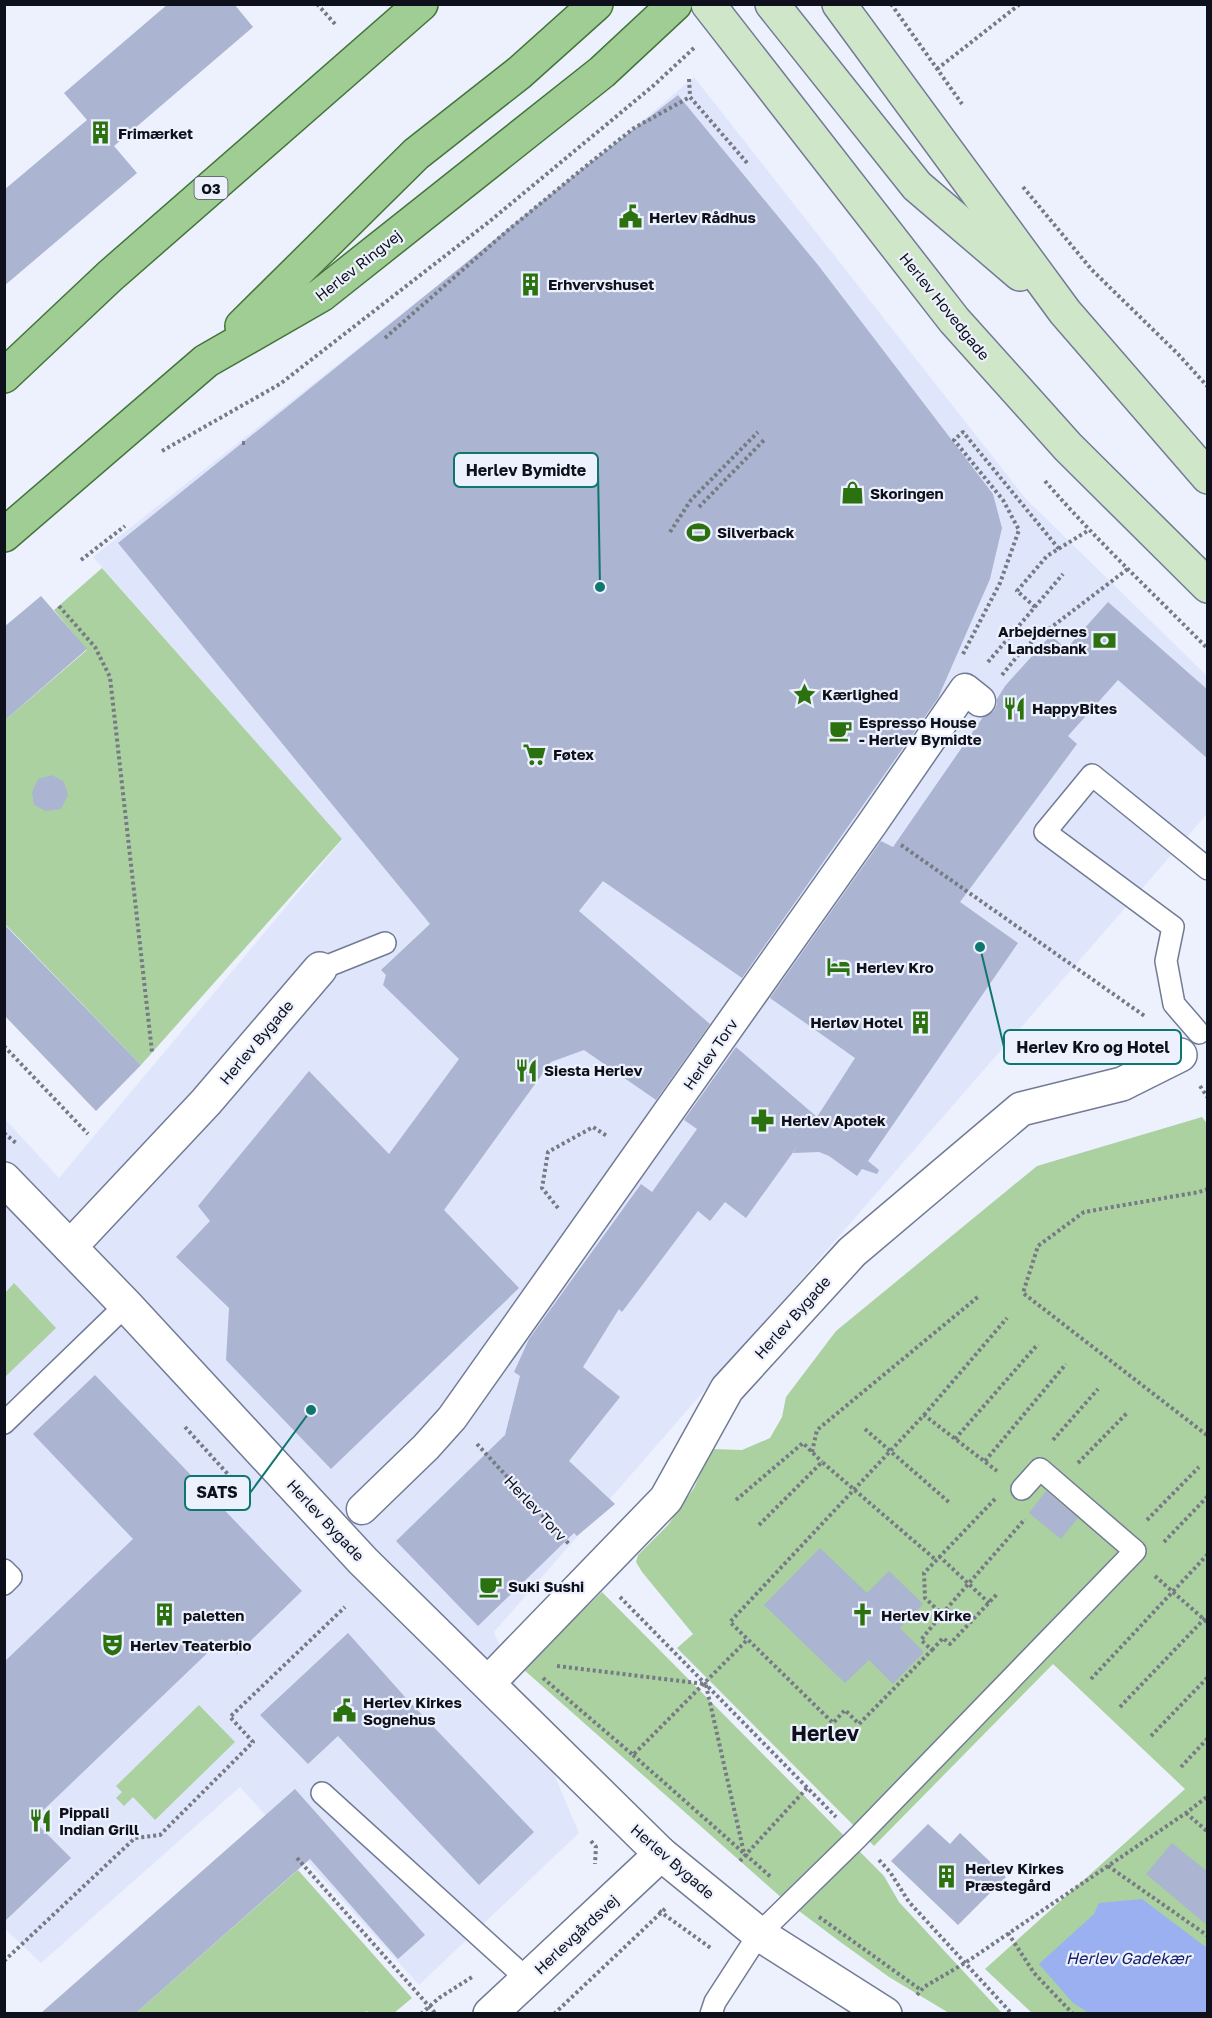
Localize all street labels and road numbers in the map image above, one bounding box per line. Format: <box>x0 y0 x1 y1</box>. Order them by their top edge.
road number: O3 <box>194 177 228 199</box>
street label: Herlev Ringvej <box>311 226 405 304</box>
street label: Herlev Hovedgade <box>896 249 994 364</box>
street label: Herlev Bygade <box>215 996 297 1088</box>
street label: Herlev Torv <box>679 1014 741 1093</box>
street label: Herlev Bygade <box>750 1272 834 1362</box>
street label: Herlev Torv <box>501 1472 571 1545</box>
street label: Herlev Bygade <box>284 1476 369 1565</box>
street label: Herlev Bygade <box>628 1820 719 1902</box>
street label: Herlevgårdsvej <box>530 1890 622 1978</box>

